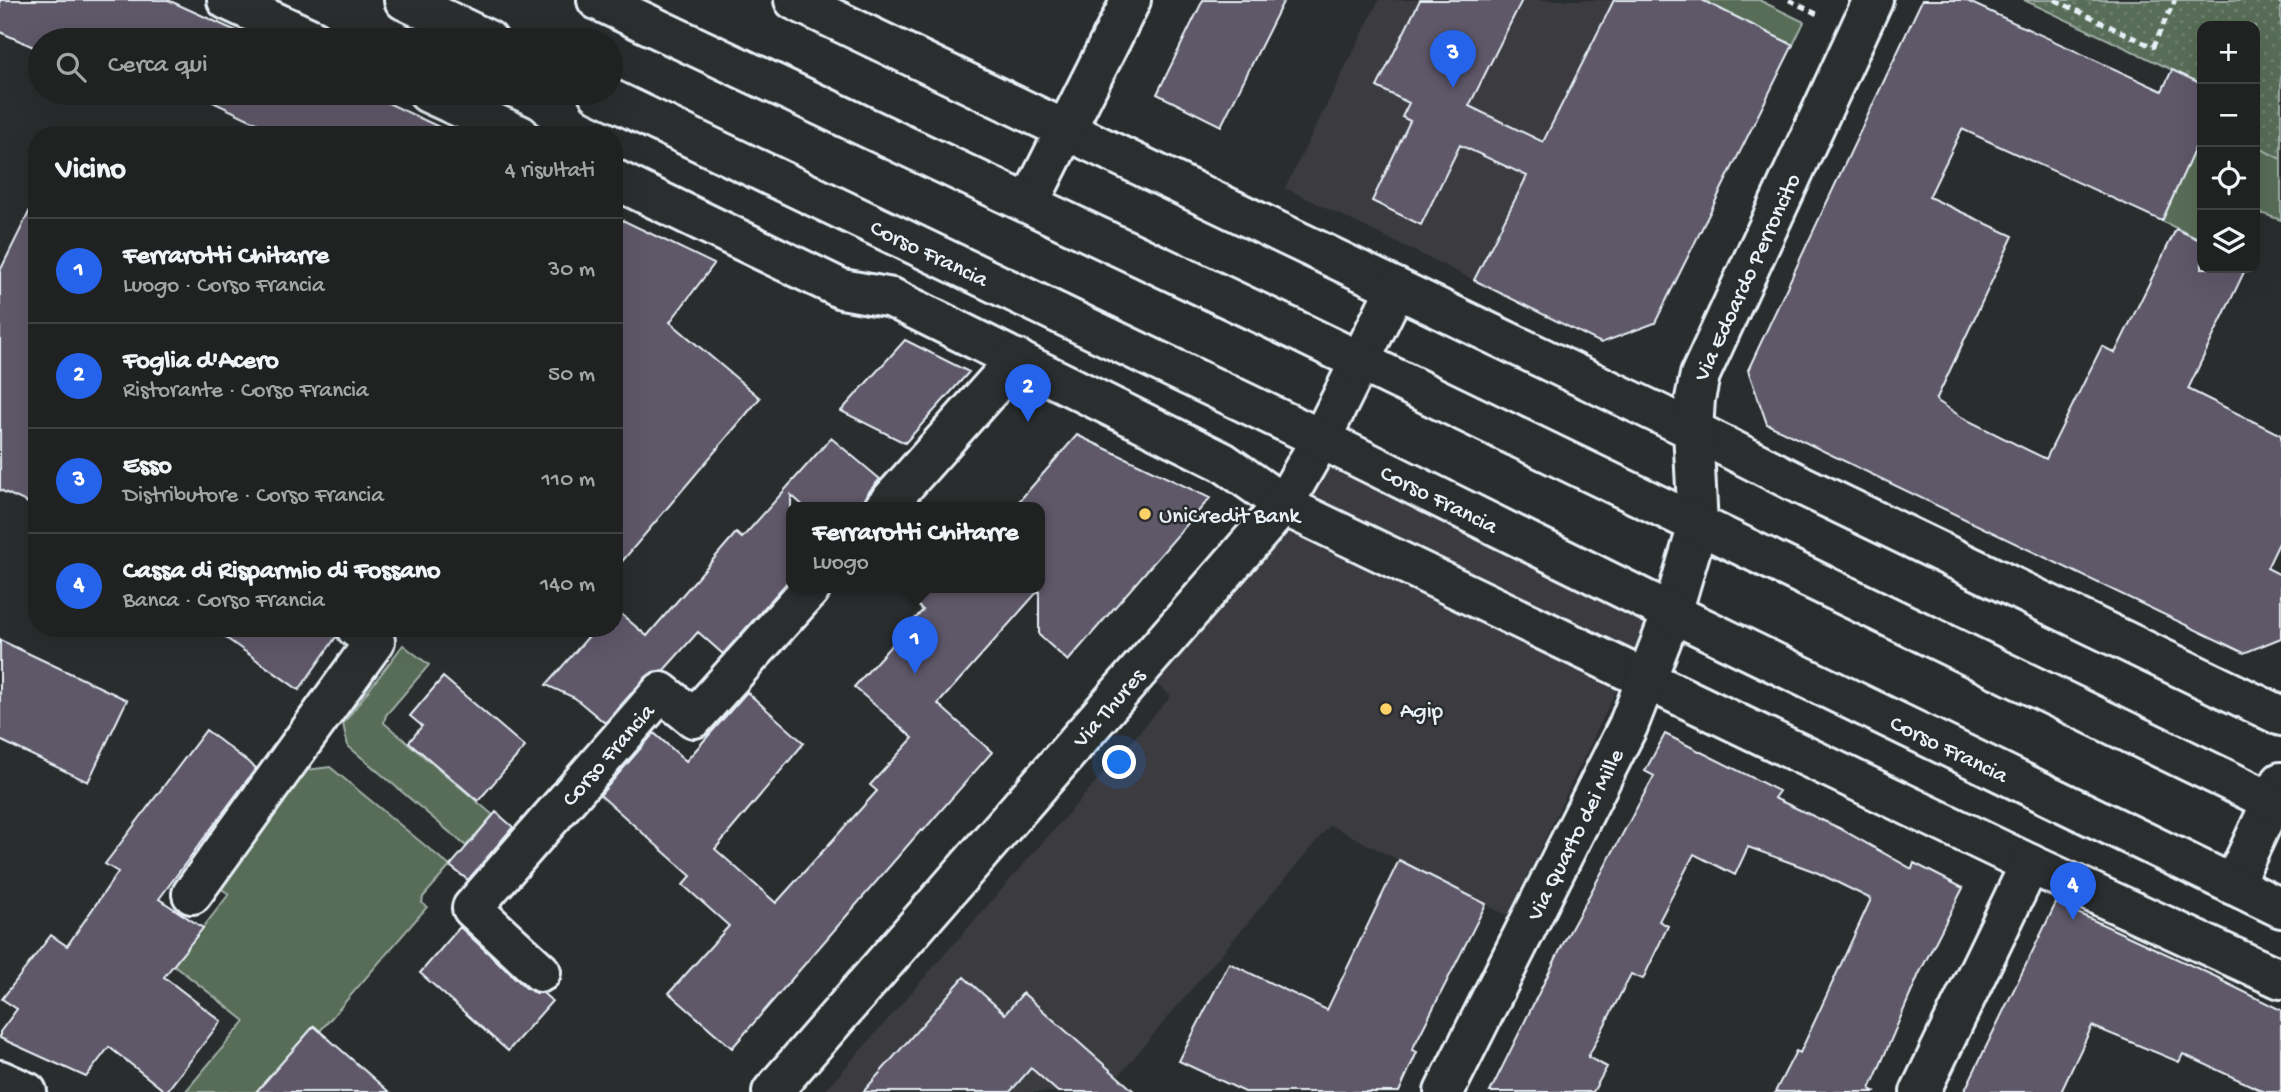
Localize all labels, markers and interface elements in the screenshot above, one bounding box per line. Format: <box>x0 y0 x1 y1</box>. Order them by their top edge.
map controls <box>2197 21 2260 273</box>
button: + <box>2197 21 2260 84</box>
search box <box>28 28 623 105</box>
pin: 3 <box>1430 30 1476 88</box>
icon: search <box>52 48 90 86</box>
text: Cerca qui <box>108 51 208 82</box>
button: − <box>2197 84 2260 147</box>
button: locate <box>2197 147 2260 210</box>
text: Vicino <box>56 154 126 189</box>
text: 4 risultati <box>505 158 595 185</box>
street label: Via Edoardo Perroncito <box>1689 170 1808 387</box>
button: layers <box>2197 210 2260 273</box>
street label: Corso Francia <box>865 215 993 295</box>
text: Ferrarotti Chitarre <box>123 242 329 273</box>
text: 1 <box>74 257 84 284</box>
text: 30 m <box>548 257 595 284</box>
text: Luogo · Corso Francia <box>123 273 325 300</box>
text: Foglia d'Acero <box>123 347 279 378</box>
text: 2 <box>73 362 85 389</box>
text: 50 m <box>548 362 595 389</box>
pin: 2 <box>1005 364 1051 422</box>
text: Ristorante · Corso Francia <box>123 378 369 405</box>
text: Esso <box>123 452 172 483</box>
street label: Corso Francia <box>1375 461 1502 542</box>
text: 3 <box>73 467 85 494</box>
text: 110 m <box>542 467 595 494</box>
text: Distributore · Corso Francia <box>123 483 384 510</box>
popup <box>786 502 1045 593</box>
place label: UniCredit Bank <box>1159 504 1302 531</box>
marker: UniCredit Bank <box>1137 506 1153 522</box>
text: Ferrarotti Chitarre <box>813 519 1018 550</box>
text: Luogo <box>813 550 869 577</box>
text: Cassa di Risparmio di Fossano <box>123 557 441 588</box>
text: 4 <box>74 572 84 599</box>
text: 140 m <box>540 572 595 599</box>
text: Banca · Corso Francia <box>123 588 325 615</box>
pin: 1 <box>892 616 938 674</box>
street label: Via Thures <box>1068 663 1152 755</box>
street label: Corso Francia <box>557 698 663 813</box>
place label: Agip <box>1400 699 1443 726</box>
marker: Agip <box>1378 701 1394 717</box>
street label: Corso Francia <box>1885 711 2013 791</box>
street label: Via Quarto dei Mille <box>1522 744 1632 927</box>
your location <box>1102 745 1136 779</box>
pin: 4 <box>2050 862 2096 920</box>

